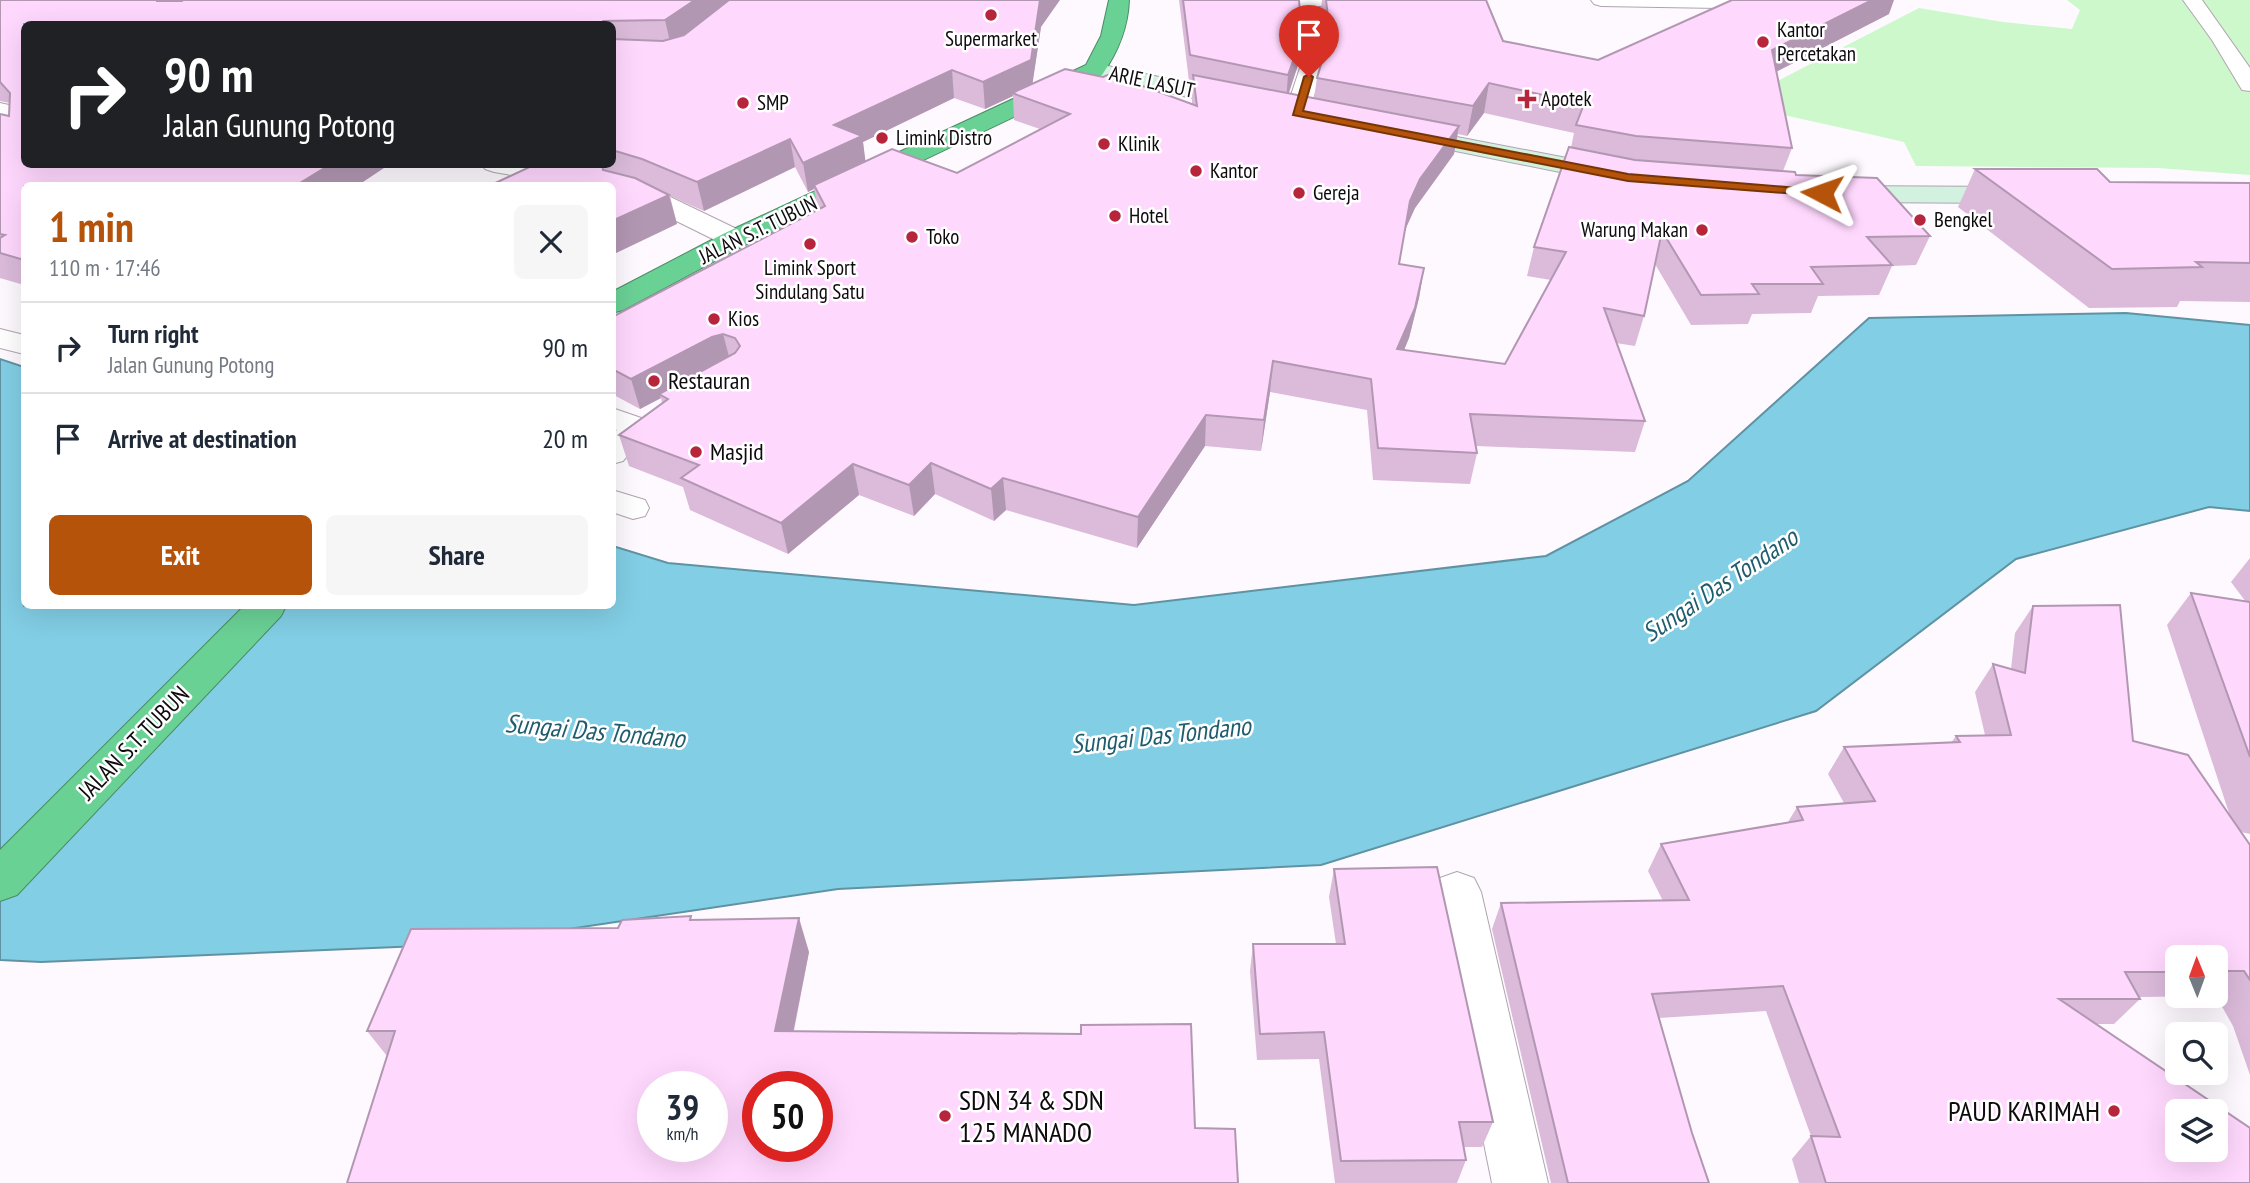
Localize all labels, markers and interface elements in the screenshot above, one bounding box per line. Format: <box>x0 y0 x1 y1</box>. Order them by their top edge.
pin <box>1279 5 1339 77</box>
marker: Supermarket <box>983 7 999 23</box>
icon: arrive <box>1290 16 1328 54</box>
place label: Kantor Percetakan <box>1777 16 1856 67</box>
place label: Supermarket <box>945 25 1037 52</box>
marker: Kantor Percetakan <box>1755 34 1771 50</box>
text: 90 m <box>164 42 253 106</box>
icon: right <box>49 49 140 140</box>
street label: ARIE LASUT <box>1107 59 1198 104</box>
place label: Apotek <box>1541 85 1592 112</box>
place label: SMP <box>757 89 789 116</box>
marker: Apotek <box>1519 91 1535 107</box>
marker: SMP <box>735 95 751 111</box>
text: Jalan Gunung Potong <box>164 104 395 146</box>
place label: Limink Distro <box>896 124 992 151</box>
marker: Limink Distro <box>874 130 890 146</box>
place label: Klinik <box>1118 130 1160 157</box>
marker: Klinik <box>1096 136 1112 152</box>
position arrow <box>1785 156 1859 230</box>
place label: Kantor <box>1210 157 1258 184</box>
marker: Kantor <box>1188 163 1204 179</box>
place label: Gereja <box>1313 179 1359 206</box>
marker: Gereja <box>1291 185 1307 201</box>
street label: JALAN S.T. TUBUN <box>693 189 821 270</box>
text: 1 min <box>49 199 134 254</box>
place label: Hotel <box>1129 202 1169 229</box>
button: close <box>514 205 588 279</box>
place label: Bengkel <box>1934 206 1992 233</box>
marker: Hotel <box>1107 208 1123 224</box>
marker: Bengkel <box>1912 212 1928 228</box>
place label: Warung Makan <box>1581 216 1688 243</box>
marker: Warung Makan <box>1694 222 1710 238</box>
place label: Toko <box>926 223 959 250</box>
marker: Toko <box>904 229 920 245</box>
marker: Limink Sport Sindulang Satu <box>802 236 818 252</box>
text: 110 m · 17:46 <box>49 253 161 282</box>
place label: Limink Sport Sindulang Satu <box>755 254 865 305</box>
place label: Kios <box>728 305 759 332</box>
marker: Kios <box>706 311 722 327</box>
text: Turn right <box>108 317 199 350</box>
icon: right <box>49 329 87 367</box>
text: 90 m <box>542 331 588 364</box>
text: Jalan Gunung Potong <box>108 350 274 379</box>
place label: Restauran <box>668 365 750 396</box>
marker: Restauran <box>646 373 662 389</box>
icon: arrive <box>49 420 87 458</box>
text: Arrive at destination <box>108 422 297 455</box>
text: 20 m <box>542 422 588 455</box>
place label: Masjid <box>710 436 764 467</box>
marker: Masjid <box>688 444 704 460</box>
button: Exit <box>49 515 312 595</box>
button: Share <box>326 515 588 595</box>
water label: Sungai Das Tondano <box>1636 520 1805 649</box>
street label: JALAN S.T. TUBUN <box>71 679 196 807</box>
water label: Sungai Das Tondano <box>504 706 688 755</box>
water label: Sungai Das Tondano <box>1070 708 1254 760</box>
north arrow <box>2165 945 2228 1008</box>
map controls <box>2165 945 2228 1162</box>
button: search <box>2165 1022 2228 1085</box>
speed limit sign: 50 <box>742 1071 833 1162</box>
place label: SDN 34 & SDN 125 MANADO <box>959 1081 1104 1150</box>
text: 39 <box>666 1084 699 1130</box>
place label: PAUD KARIMAH <box>1948 1092 2100 1129</box>
button: layers <box>2165 1099 2228 1162</box>
marker: PAUD KARIMAH <box>2106 1103 2122 1119</box>
marker: SDN 34 & SDN 125 MANADO <box>937 1108 953 1124</box>
text: km/h <box>667 1122 698 1145</box>

